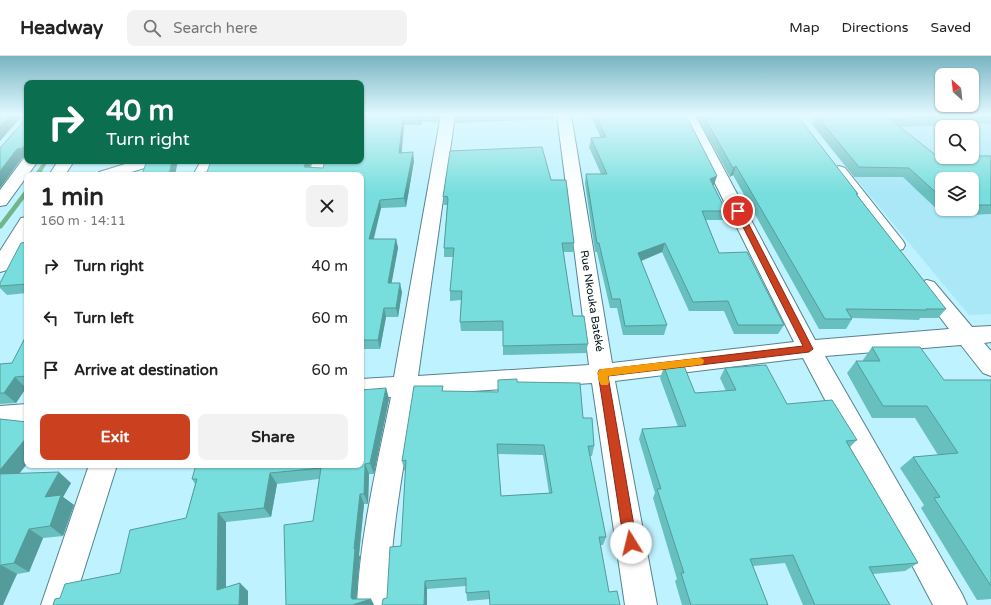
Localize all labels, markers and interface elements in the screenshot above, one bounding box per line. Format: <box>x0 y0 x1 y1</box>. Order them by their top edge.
search box <box>127 10 407 46</box>
text: Headway <box>20 17 103 39</box>
icon: search <box>141 17 163 39</box>
text: Search here <box>173 19 258 37</box>
text: Map <box>789 19 820 36</box>
text: Directions <box>842 19 909 36</box>
text: Saved <box>931 19 971 36</box>
north arrow <box>935 68 979 112</box>
map controls <box>935 68 979 216</box>
text: 40 m <box>106 94 174 128</box>
icon: right <box>40 96 92 148</box>
button: search <box>935 120 979 164</box>
text: Turn right <box>106 128 190 150</box>
button: layers <box>935 172 979 216</box>
text: 1 min <box>40 183 104 212</box>
button: close <box>306 185 348 227</box>
pin <box>721 194 755 228</box>
icon: arrive <box>727 200 749 222</box>
text: 160 m · 14:11 <box>40 213 126 229</box>
street label: Rue Nkouka Batéké <box>578 249 606 353</box>
icon: right <box>40 255 62 277</box>
text: Turn right <box>74 257 144 275</box>
text: 40 m <box>311 257 348 275</box>
icon: left <box>40 307 62 329</box>
text: Turn left <box>74 309 134 327</box>
text: 60 m <box>311 309 348 327</box>
icon: arrive <box>40 359 62 381</box>
text: Arrive at destination <box>74 361 218 379</box>
text: 60 m <box>311 361 348 379</box>
button: Exit <box>40 414 190 460</box>
button: Share <box>198 414 348 460</box>
position arrow <box>610 522 652 564</box>

